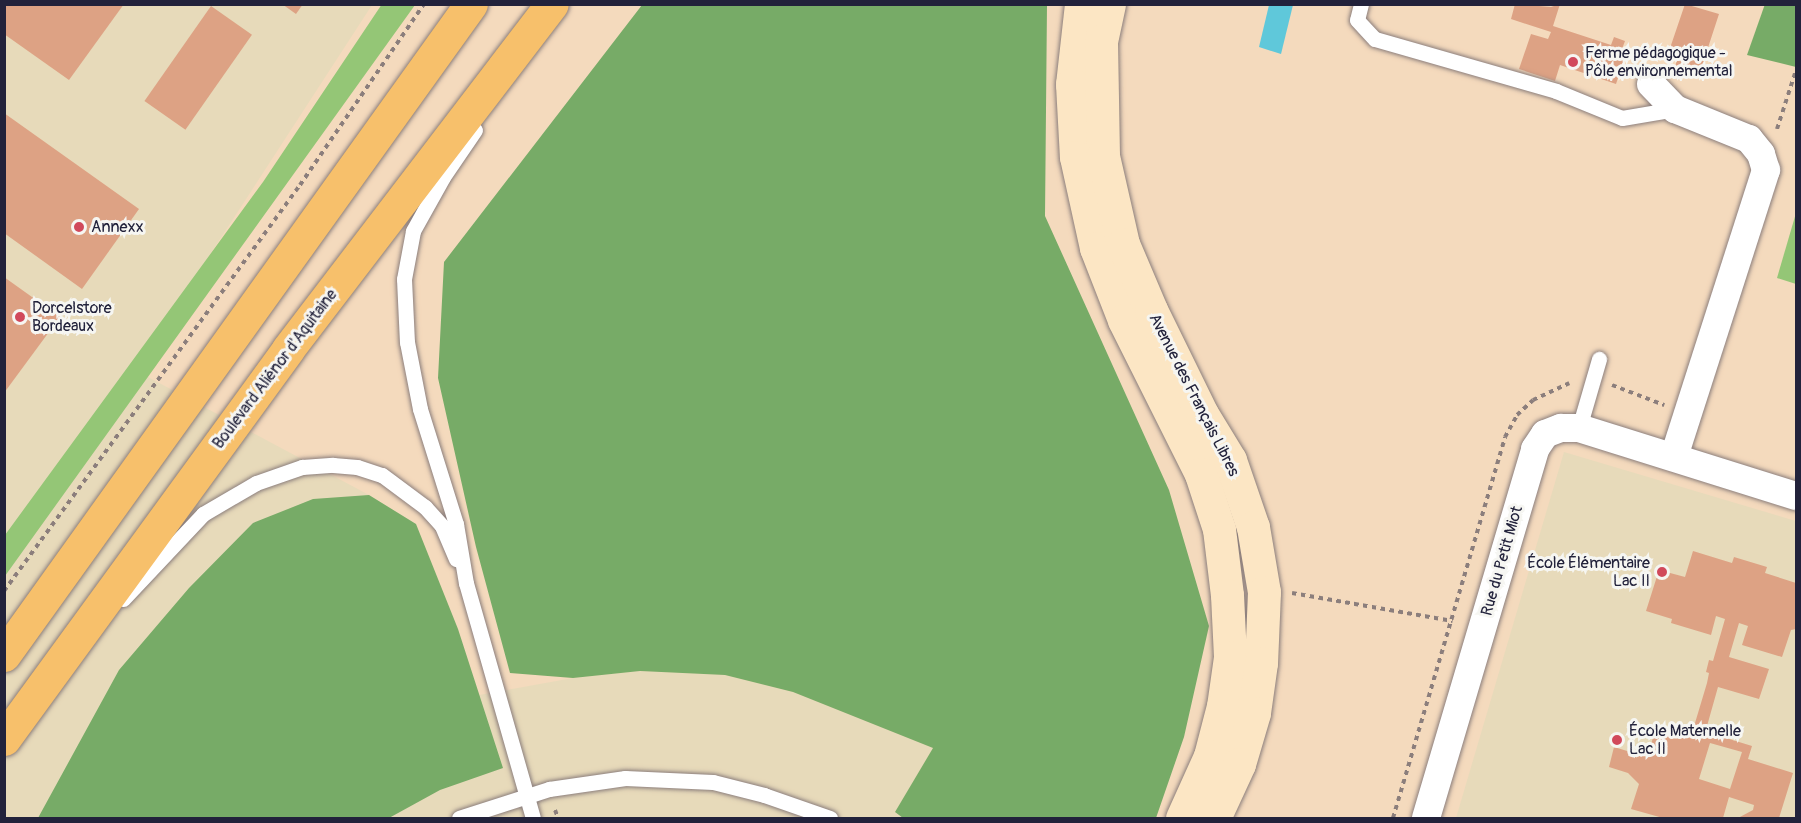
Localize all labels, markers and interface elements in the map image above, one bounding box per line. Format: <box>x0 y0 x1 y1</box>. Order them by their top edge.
place label: Ferme pédagogique - Pôle environnemental <box>1585 43 1732 81</box>
marker: Ferme pédagogique - Pôle environnemental <box>1566 55 1580 69</box>
place label: Annexx <box>91 217 143 237</box>
marker: Annexx <box>72 220 86 234</box>
street label: Boulevard Aliénor d'Aquitaine <box>209 285 341 453</box>
place label: Dorcelstore Bordeaux <box>32 298 112 336</box>
marker: Dorcelstore Bordeaux <box>13 310 27 324</box>
street label: Avenue des Français Libres <box>1145 311 1243 479</box>
street label: Rue du Petit Miot <box>1477 504 1527 618</box>
place label: École Élémentaire Lac II <box>1527 553 1650 591</box>
marker: École Élémentaire Lac II <box>1655 565 1669 579</box>
place label: École Maternelle Lac II <box>1629 721 1741 759</box>
marker: École Maternelle Lac II <box>1610 733 1624 747</box>

